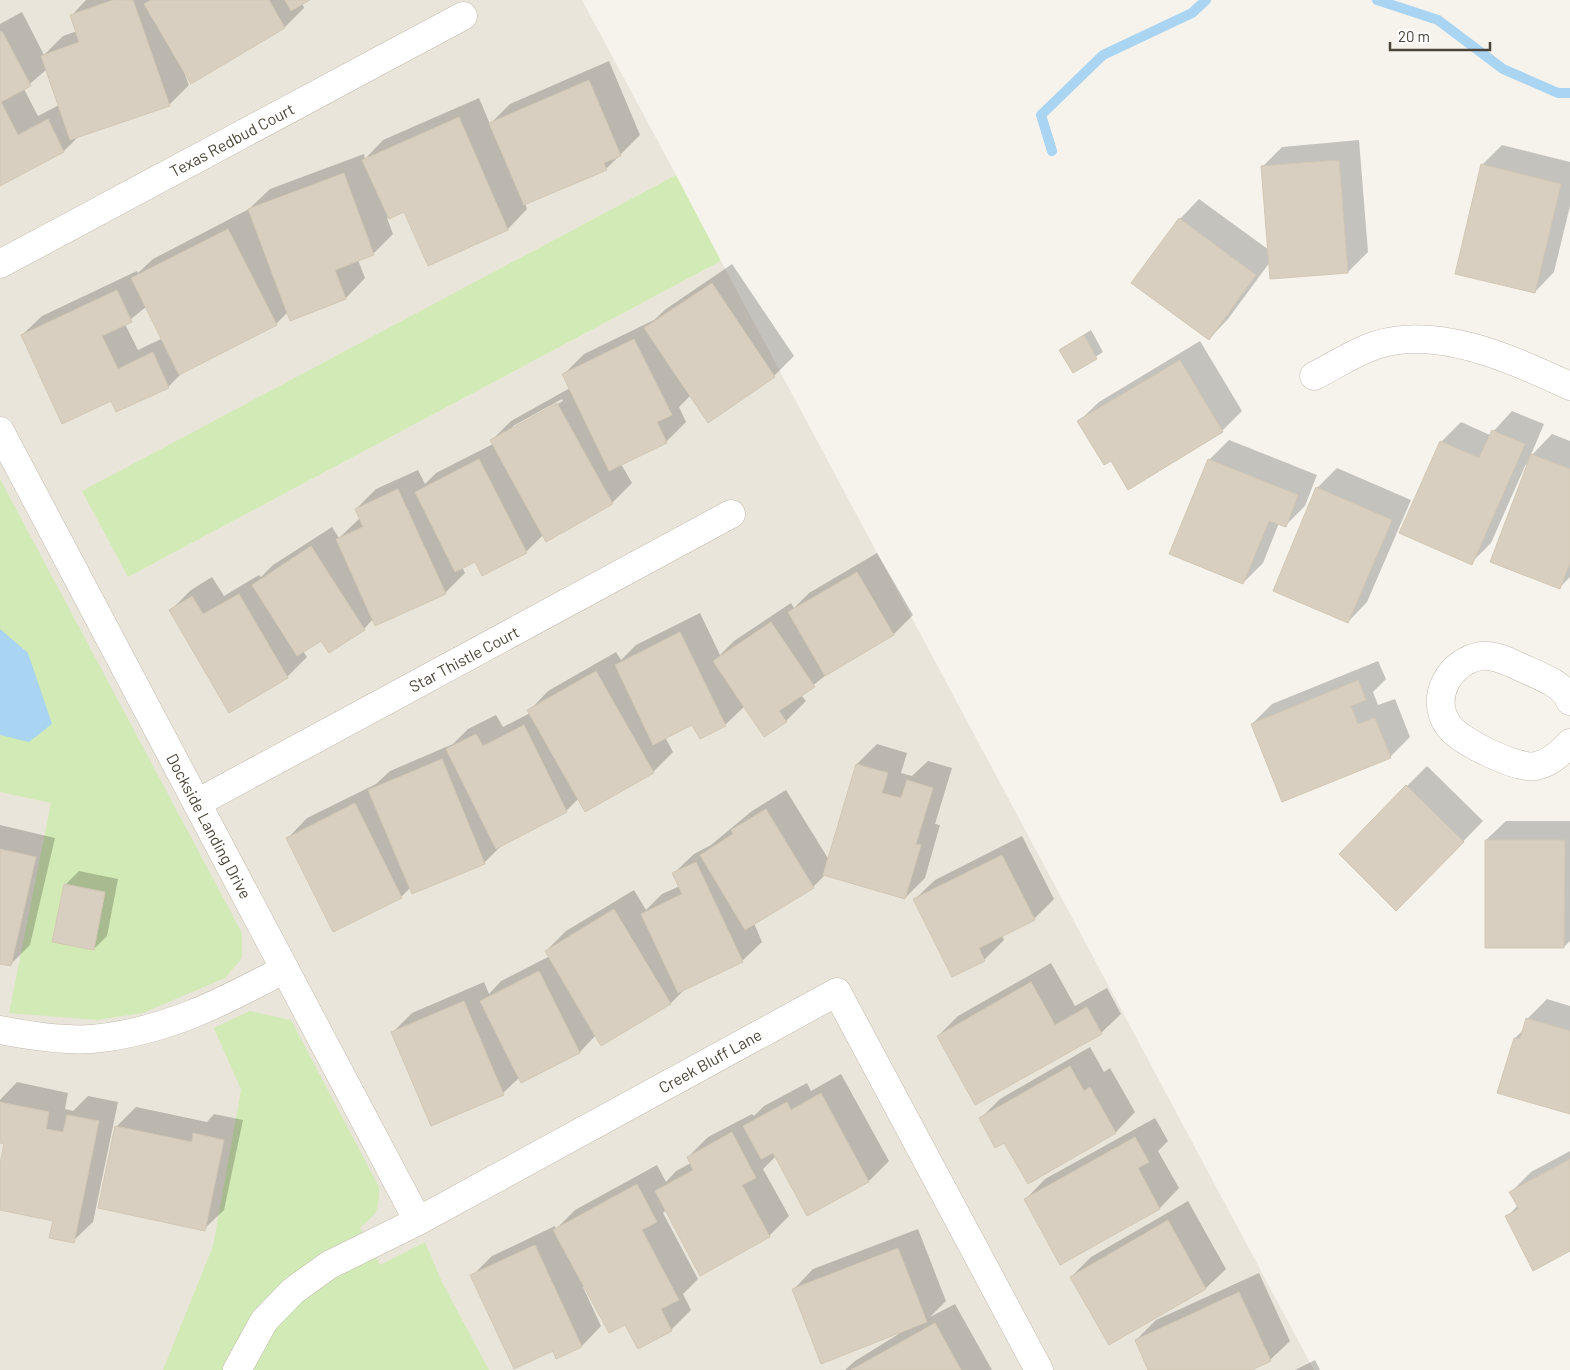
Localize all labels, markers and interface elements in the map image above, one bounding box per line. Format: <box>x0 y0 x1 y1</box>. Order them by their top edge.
scale bar <box>1390 20 1490 52</box>
text: 20 m <box>1398 27 1430 45</box>
street label: Texas Redbud Court <box>166 99 297 180</box>
street label: Star Thistle Court <box>405 622 522 696</box>
street label: Dockside Landing Drive <box>163 750 256 902</box>
street label: Creek Bluff Lane <box>655 1024 765 1097</box>

